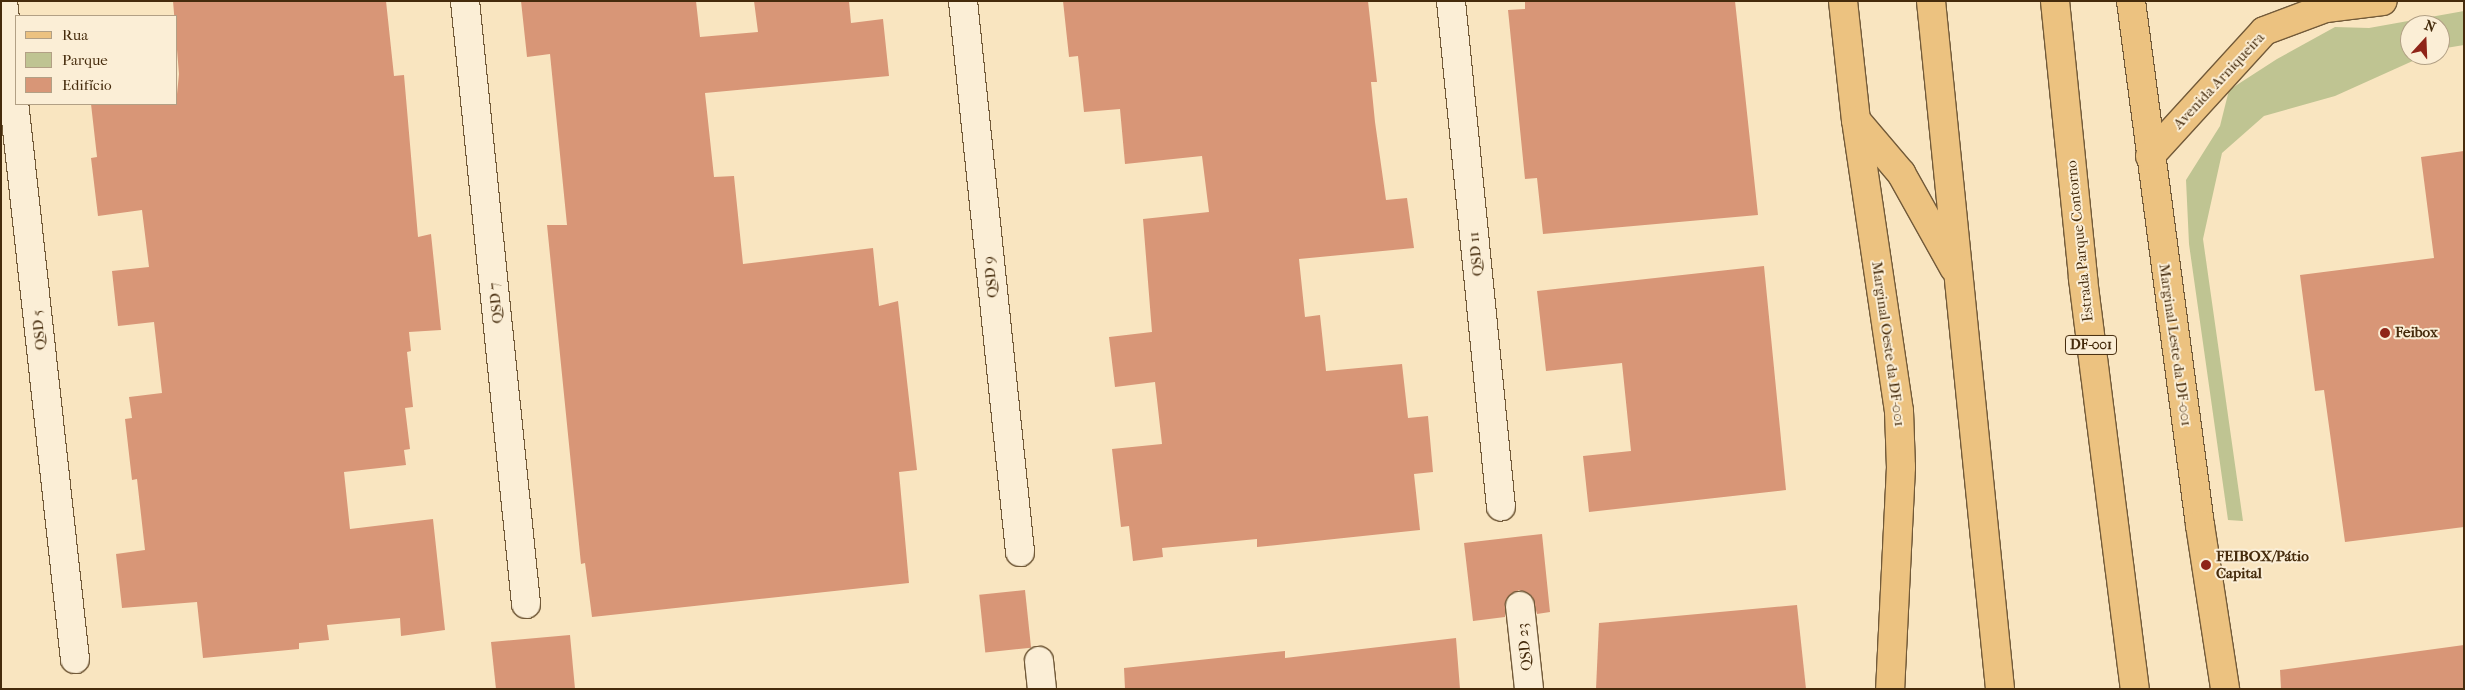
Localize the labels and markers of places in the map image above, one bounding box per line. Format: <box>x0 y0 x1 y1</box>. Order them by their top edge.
place label: Feibox <box>2395 324 2438 342</box>
marker: Feibox <box>2379 327 2391 339</box>
place label: FEIBOX/Pátio Capital <box>2216 547 2309 582</box>
marker: FEIBOX/Pátio Capital <box>2200 559 2212 571</box>

